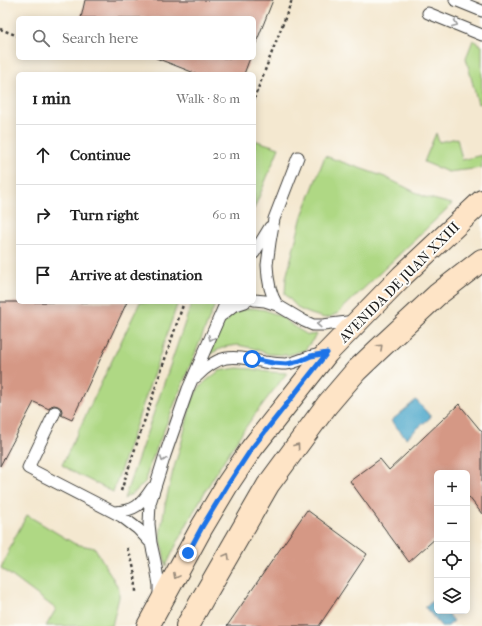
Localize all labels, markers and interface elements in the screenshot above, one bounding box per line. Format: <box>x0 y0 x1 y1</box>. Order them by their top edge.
search box <box>16 16 256 60</box>
one-way arrow <box>451 19 459 27</box>
icon: search <box>30 27 52 49</box>
text: Search here <box>62 29 138 47</box>
text: 1 min <box>32 88 71 108</box>
text: Walk · 80 m <box>176 91 240 106</box>
icon: ahead <box>32 144 54 166</box>
text: Continue <box>70 146 130 164</box>
text: 20 m <box>213 147 240 162</box>
icon: right <box>32 204 54 226</box>
text: Turn right <box>70 206 139 224</box>
text: 60 m <box>212 207 240 222</box>
street label: AVENIDA DE JUAN XXIII <box>335 218 464 347</box>
icon: arrive <box>32 264 54 286</box>
text: Arrive at destination <box>70 266 202 284</box>
one-way arrow <box>316 320 322 329</box>
one-way arrow <box>207 334 215 341</box>
one-way arrow <box>375 344 383 352</box>
route start <box>243 350 261 368</box>
one-way arrow <box>292 444 299 451</box>
one-way arrow <box>160 455 168 462</box>
map controls <box>434 470 470 614</box>
button: + <box>434 470 470 506</box>
button: − <box>434 506 470 542</box>
button: locate <box>434 542 470 578</box>
route end <box>179 544 197 562</box>
one-way arrow <box>223 553 230 560</box>
one-way arrow <box>173 571 180 579</box>
button: layers <box>434 578 470 614</box>

